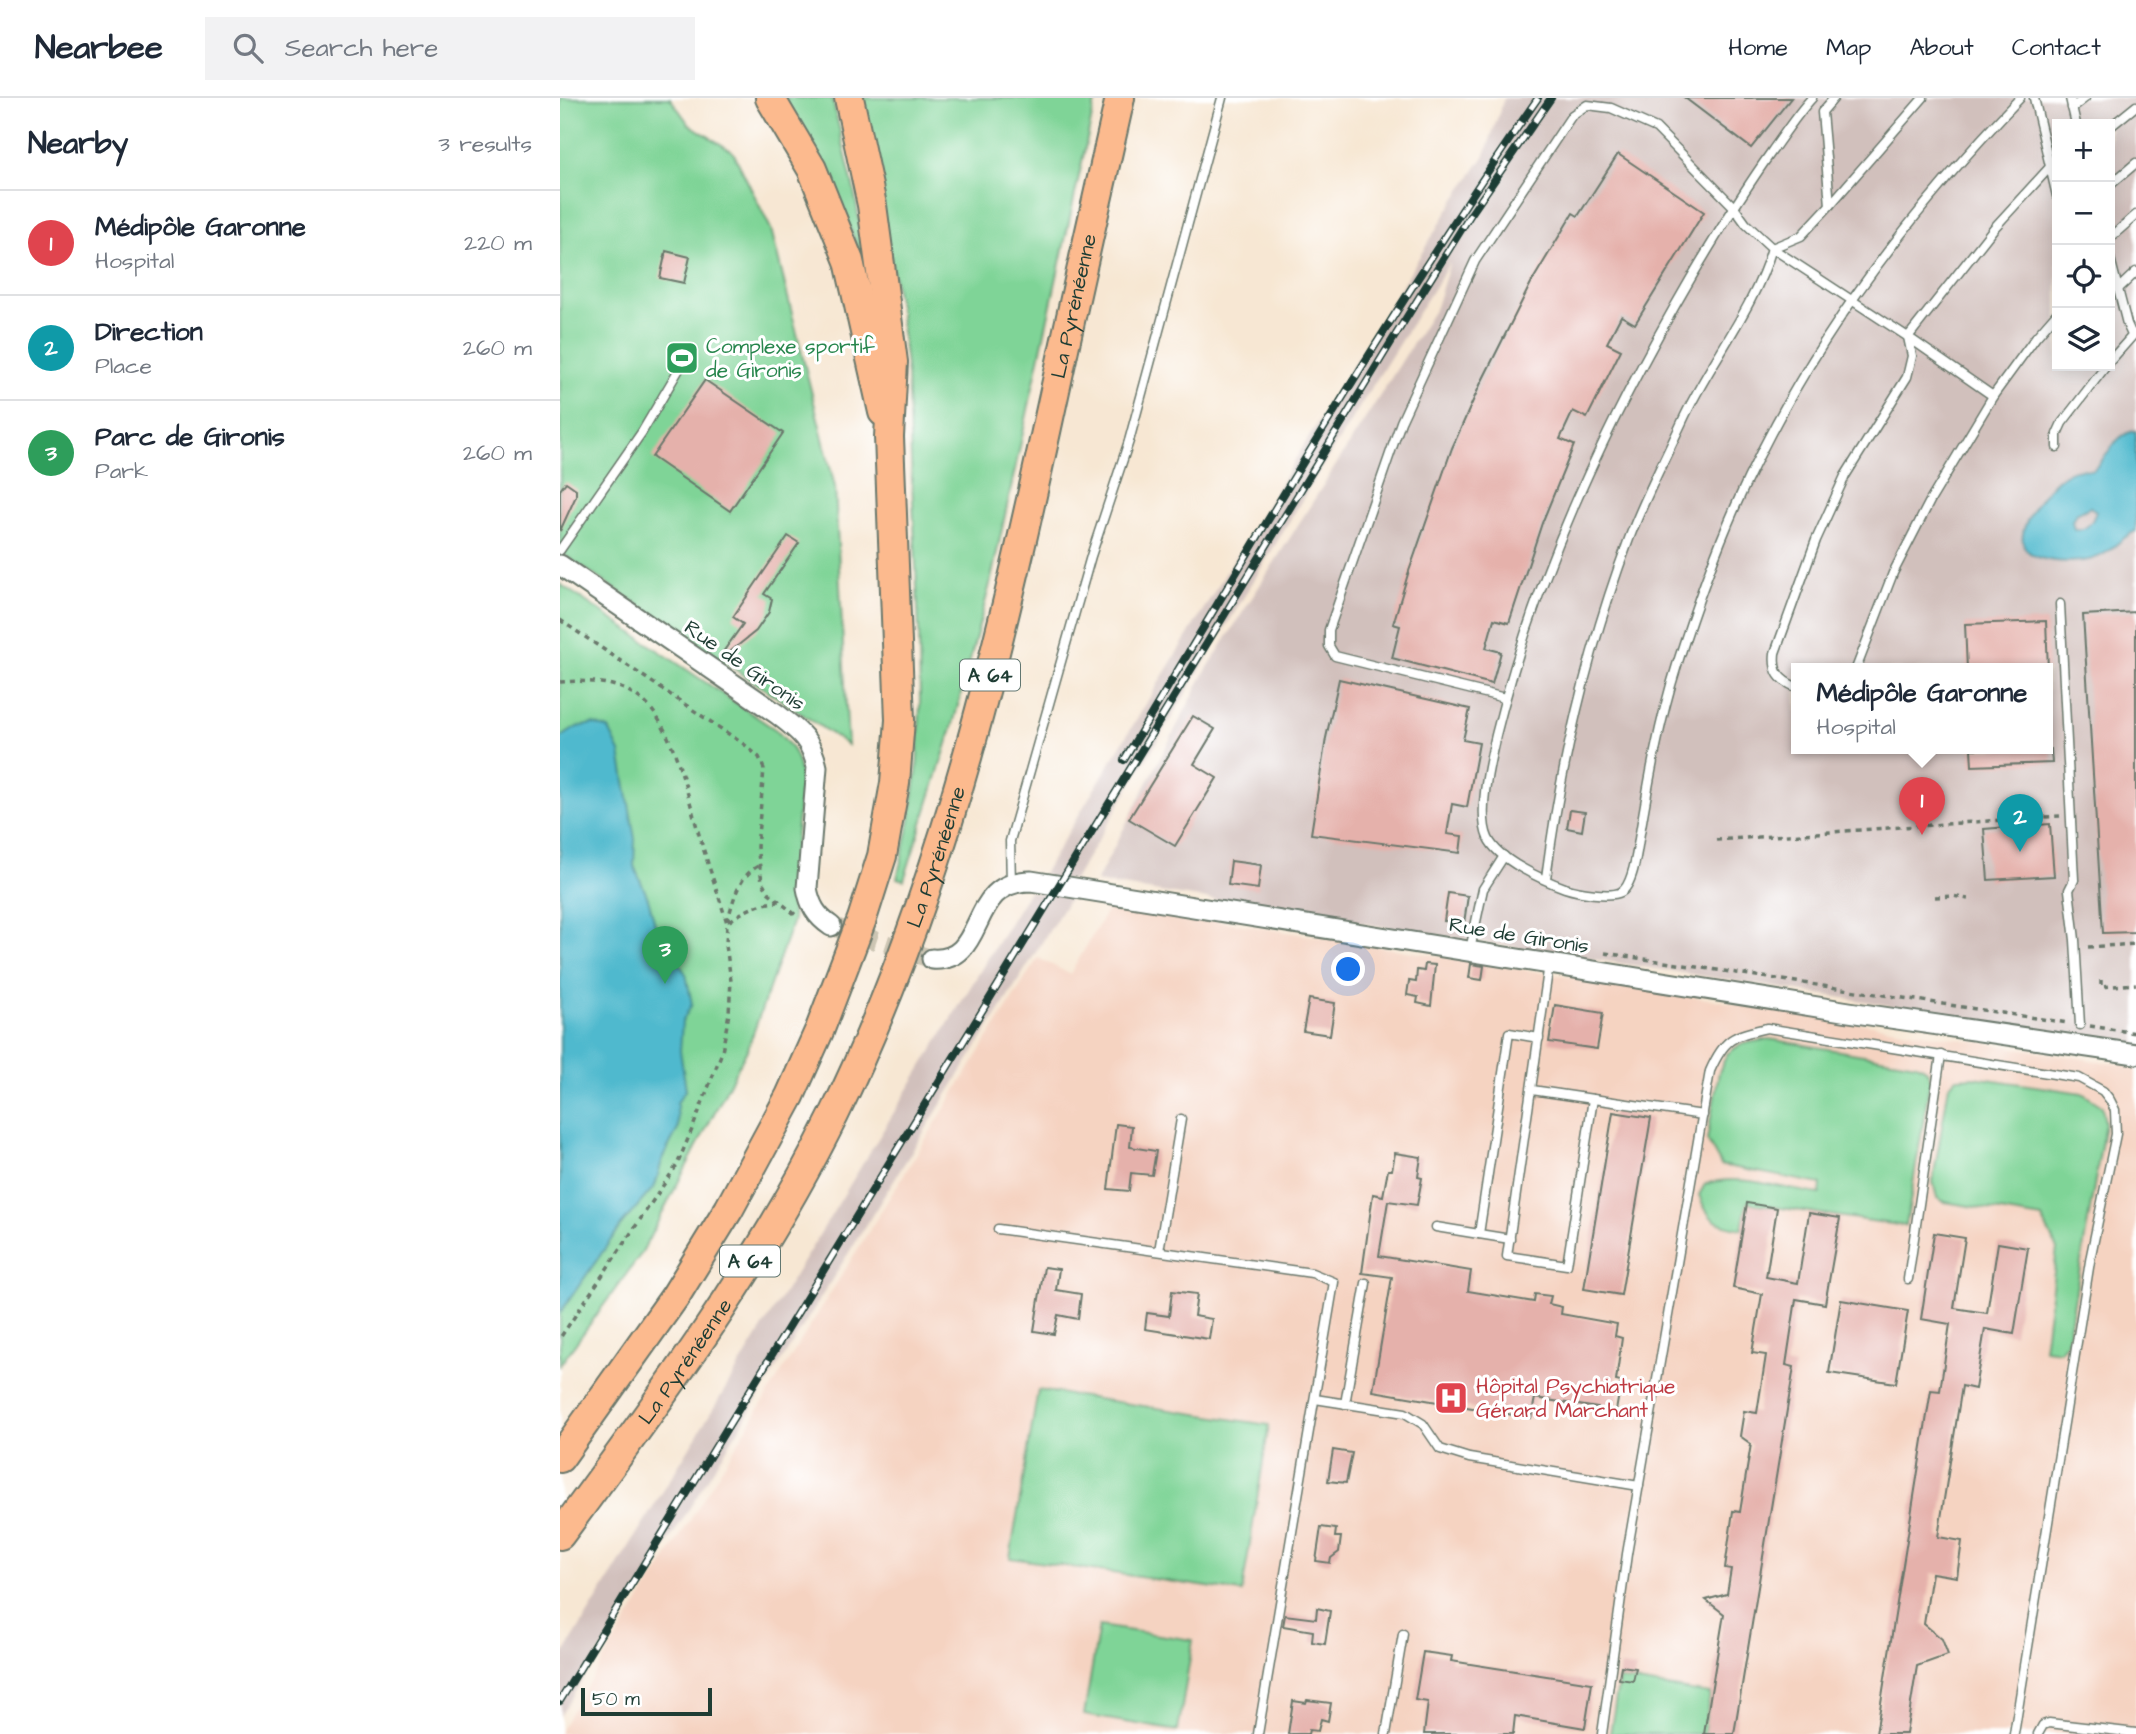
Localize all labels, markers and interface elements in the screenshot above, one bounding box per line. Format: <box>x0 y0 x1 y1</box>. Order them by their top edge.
search box <box>205 17 695 80</box>
text: Nearbee <box>35 25 163 71</box>
icon: search <box>229 29 267 67</box>
text: Search here <box>285 30 438 66</box>
text: Home <box>1728 31 1788 65</box>
text: Map <box>1826 31 1871 65</box>
text: About <box>1909 31 1974 65</box>
text: Contact <box>2012 31 2101 65</box>
map controls <box>2052 119 2115 371</box>
button: + <box>2052 119 2115 182</box>
text: Nearby <box>28 123 128 165</box>
text: 3 results <box>438 128 532 160</box>
button: − <box>2052 182 2115 245</box>
text: Médipôle Garonne <box>95 209 306 245</box>
text: 1 <box>50 227 52 259</box>
text: 220 m <box>464 227 532 259</box>
street label: La Pyrénéenne <box>1044 231 1104 381</box>
text: Hospital <box>95 245 174 277</box>
button: locate <box>2052 245 2115 308</box>
button: layers <box>2052 308 2115 371</box>
text: Direction <box>95 314 203 350</box>
text: 2 <box>44 332 58 364</box>
text: 260 m <box>463 332 532 364</box>
place label: Complexe sportif de Gironis <box>706 332 875 385</box>
sports icon: Complexe sportif de Gironis <box>663 339 701 377</box>
text: Place <box>95 350 152 382</box>
text: Parc de Gironis <box>95 419 285 455</box>
text: 3 <box>45 437 57 469</box>
text: 260 m <box>463 437 532 469</box>
text: Park <box>95 455 148 487</box>
street label: Rue de Gironis <box>679 613 811 718</box>
road number: A 64 <box>960 660 1020 690</box>
popup <box>1791 663 2053 754</box>
text: Médipôle Garonne <box>1817 675 2027 711</box>
text: Hospital <box>1817 711 1896 743</box>
pin: 1 <box>1899 777 1945 835</box>
street label: La Pyrénéenne <box>900 783 973 932</box>
pin: 2 <box>1997 794 2043 852</box>
street label: Rue de Gironis <box>1447 910 1591 961</box>
pin: 3 <box>642 926 688 984</box>
your location <box>1331 952 1365 986</box>
road number: A 64 <box>720 1246 780 1276</box>
street label: La Pyrénéenne <box>632 1293 739 1430</box>
place label: Hôpital Psychiatrique Gérard Marchant <box>1476 1372 1675 1425</box>
hospital icon: Hôpital Psychiatrique Gérard Marchant <box>1432 1379 1470 1417</box>
scale bar <box>581 1685 712 1717</box>
text: 50 m <box>592 1686 640 1713</box>

